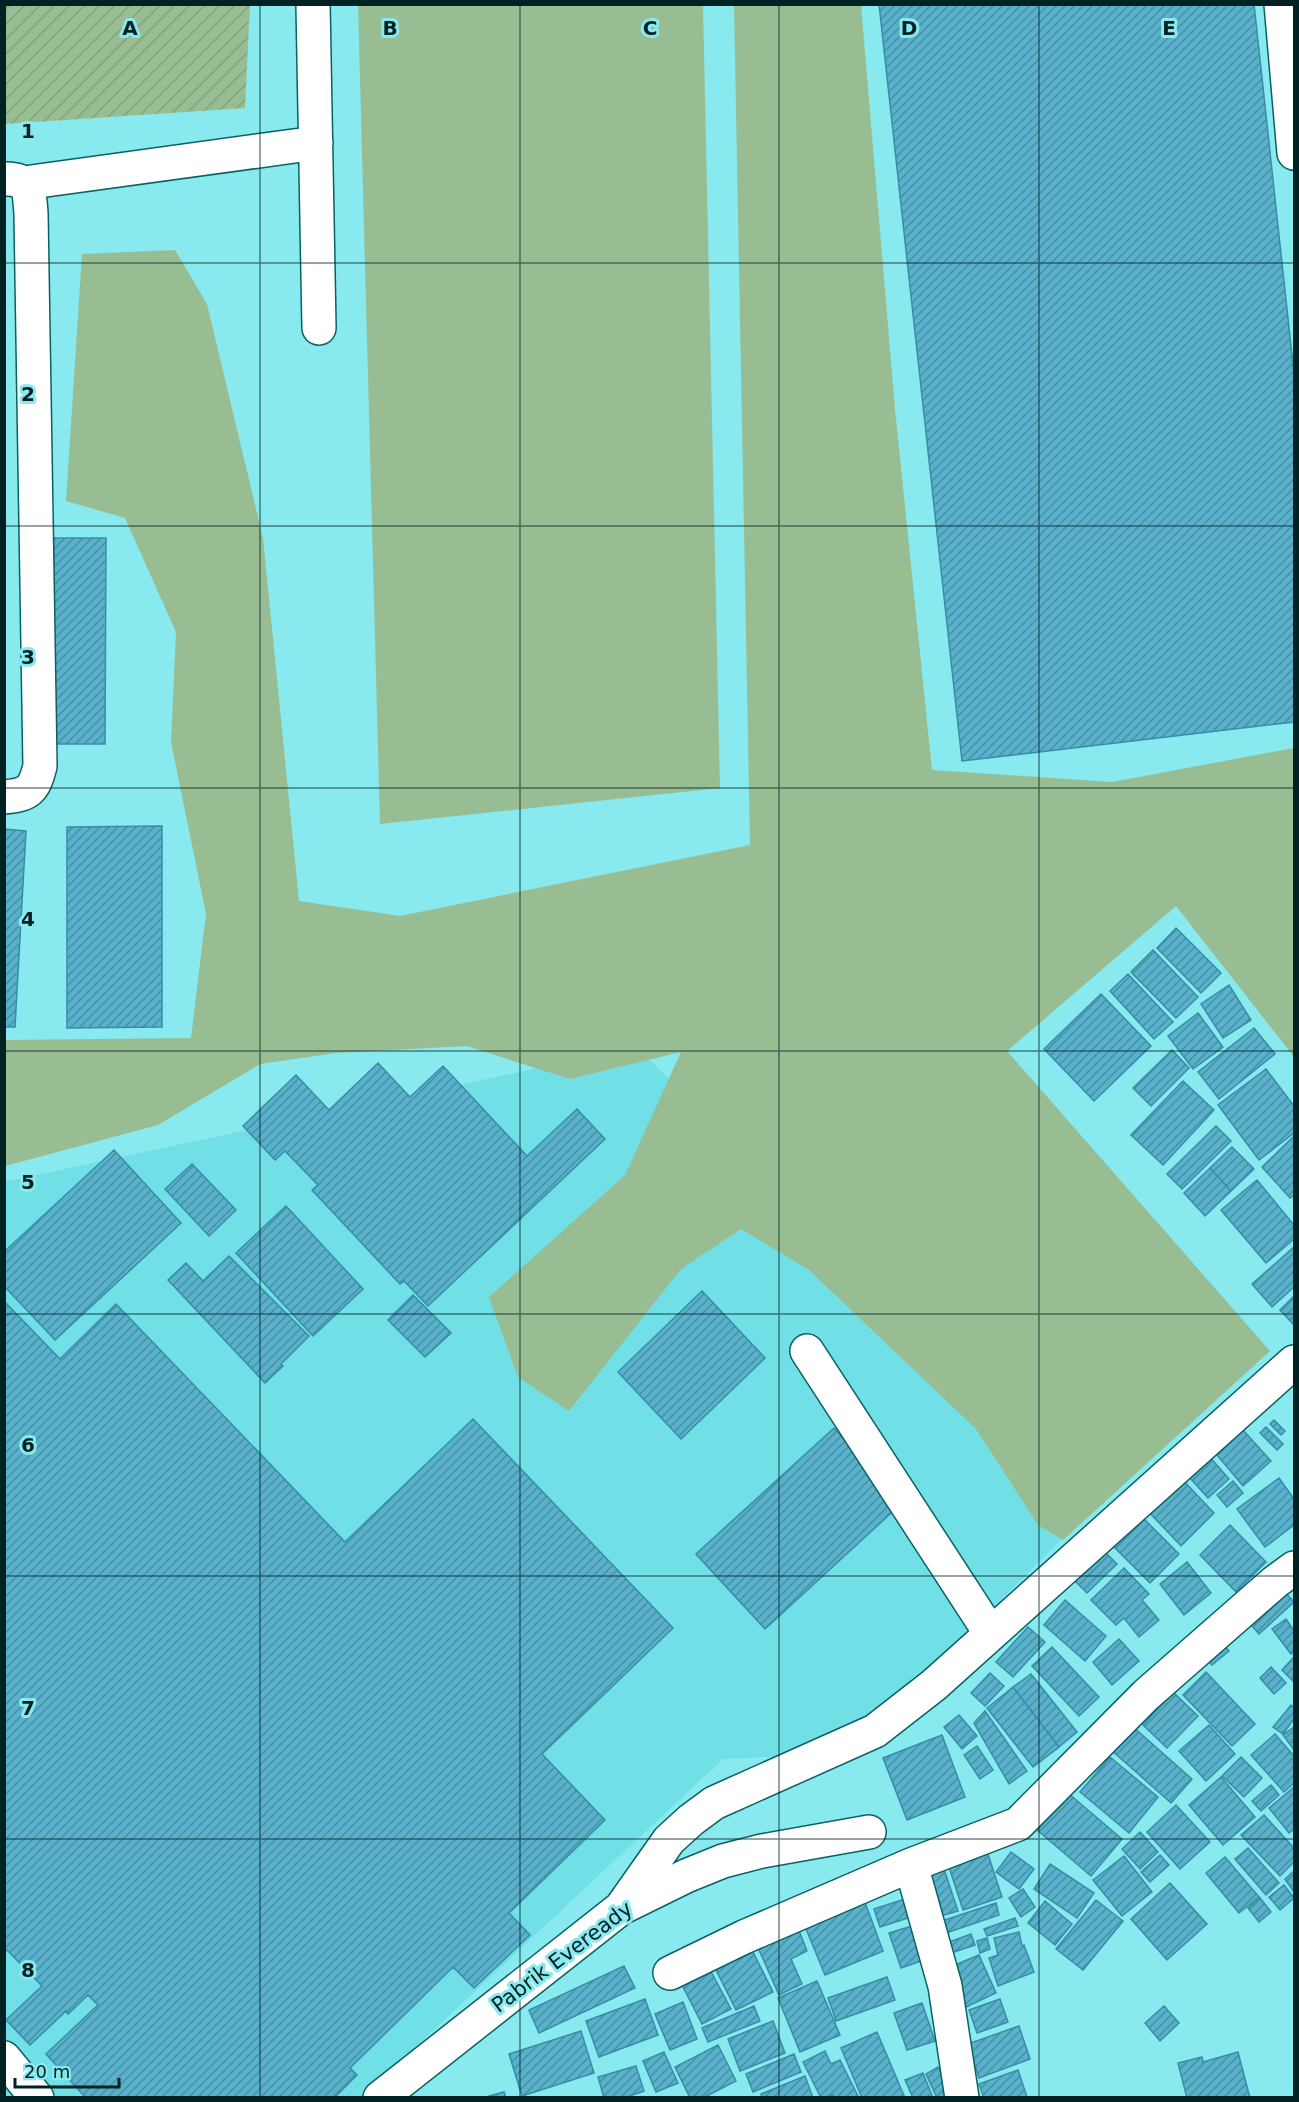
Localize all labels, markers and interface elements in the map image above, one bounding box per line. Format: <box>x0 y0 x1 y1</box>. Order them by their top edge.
text: A <box>122 16 138 40</box>
text: B <box>382 16 398 40</box>
text: C <box>643 16 657 40</box>
text: D <box>901 16 917 40</box>
text: E <box>1162 16 1176 40</box>
text: 1 <box>21 119 35 143</box>
text: 2 <box>21 382 35 406</box>
text: 3 <box>21 645 35 669</box>
text: 4 <box>21 907 35 931</box>
text: 5 <box>21 1170 35 1194</box>
text: 6 <box>21 1433 35 1457</box>
text: 7 <box>21 1696 35 1720</box>
street label: Pabrik Eveready <box>487 1896 637 2018</box>
text: 8 <box>21 1958 35 1982</box>
scale bar <box>15 2051 118 2089</box>
text: 20 m <box>24 2061 70 2082</box>

